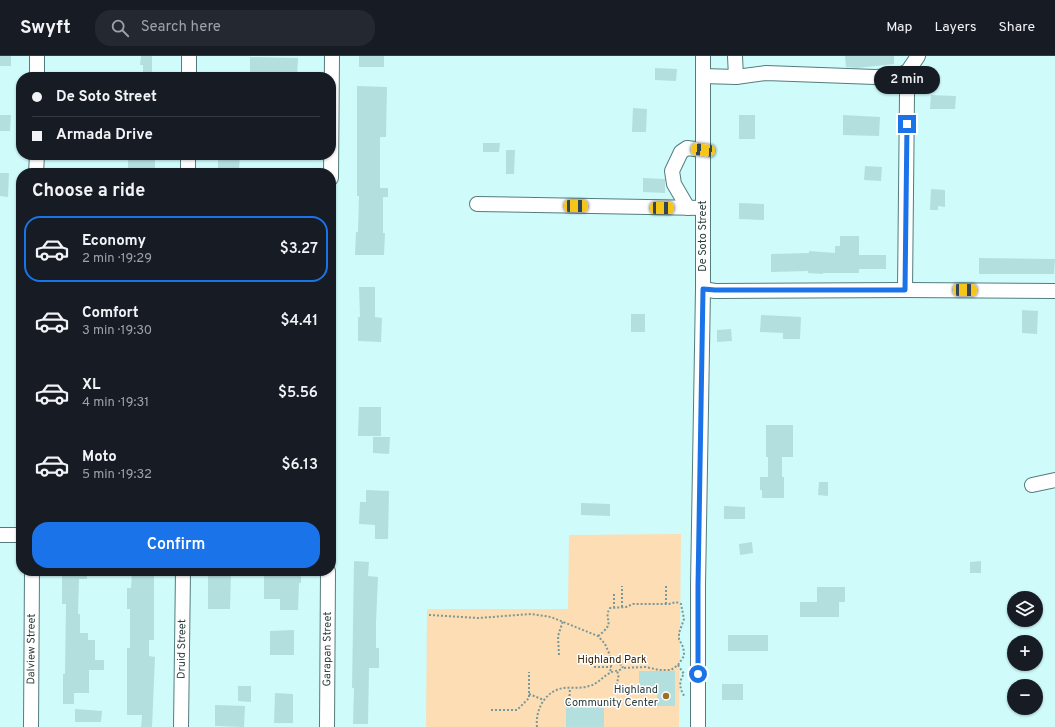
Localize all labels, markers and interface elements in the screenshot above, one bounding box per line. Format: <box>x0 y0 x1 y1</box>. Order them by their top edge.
search box <box>95 10 375 46</box>
text: Swyft <box>20 16 71 40</box>
icon: search <box>109 17 131 39</box>
text: Search here <box>141 18 221 37</box>
text: Map <box>886 19 912 36</box>
text: Layers <box>934 19 976 36</box>
text: Share <box>998 19 1035 36</box>
callout: 2 min <box>874 66 940 94</box>
text: 2 min <box>890 72 924 88</box>
text: De Soto Street <box>56 88 157 107</box>
route end <box>898 115 916 133</box>
text: Armada Drive <box>56 126 153 145</box>
car <box>690 143 716 157</box>
text: Choose a ride <box>32 180 145 203</box>
car <box>564 200 588 212</box>
street label: De Soto Street <box>696 200 710 272</box>
car <box>650 202 674 214</box>
icon: car <box>34 231 70 267</box>
text: Economy <box>82 232 146 251</box>
text: $3.27 <box>280 240 318 259</box>
text: 2 min · 19:29 <box>82 251 152 267</box>
car <box>953 284 977 296</box>
icon: car <box>34 303 70 339</box>
text: Comfort <box>82 304 139 323</box>
text: $4.41 <box>281 312 318 331</box>
text: 3 min · 19:30 <box>82 323 152 339</box>
icon: car <box>34 375 70 411</box>
text: XL <box>82 376 100 395</box>
text: $5.56 <box>278 384 318 403</box>
text: 4 min · 19:31 <box>82 395 149 411</box>
icon: car <box>34 447 70 483</box>
text: Moto <box>82 448 117 467</box>
text: $6.13 <box>281 456 318 475</box>
text: 5 min · 19:32 <box>82 467 152 483</box>
button: Confirm <box>32 522 320 568</box>
map controls <box>1007 591 1043 715</box>
button: layers <box>1007 591 1043 627</box>
street label: Garapan Street <box>320 611 335 687</box>
street label: Dalview Street <box>24 613 39 685</box>
street label: Druid Street <box>175 619 189 679</box>
button: + <box>1007 635 1043 671</box>
park label: Highland Park <box>577 653 647 667</box>
route start <box>689 665 707 683</box>
button: − <box>1007 679 1043 715</box>
place label: Highland Community Center <box>565 683 659 710</box>
marker: Highland Community Center <box>661 691 671 701</box>

